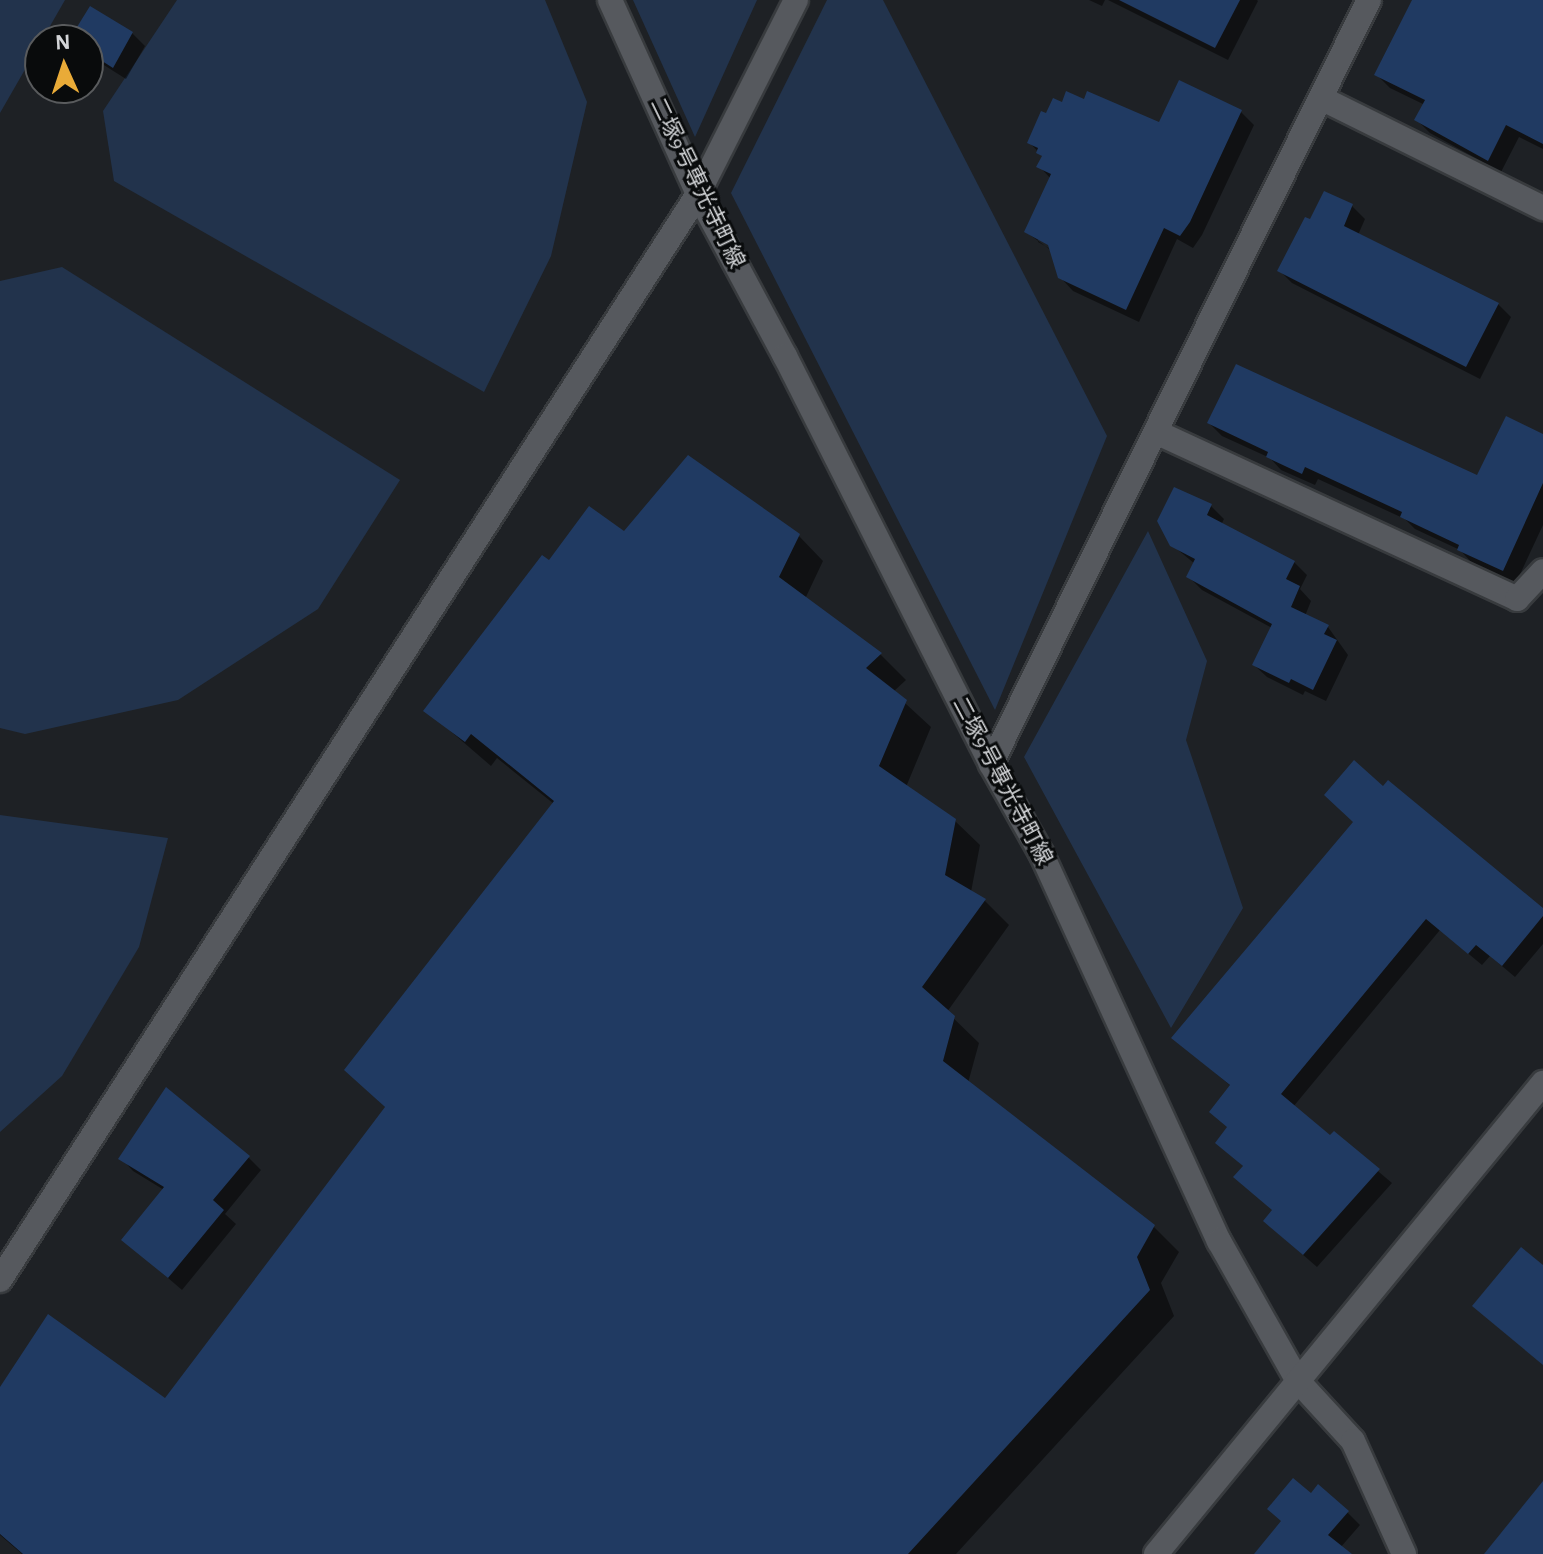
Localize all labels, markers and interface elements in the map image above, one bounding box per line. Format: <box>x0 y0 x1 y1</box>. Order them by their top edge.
north arrow <box>24 24 104 104</box>
text: N <box>55 31 71 53</box>
street label: 二塚9号専光寺町線 <box>644 93 750 273</box>
street label: 二塚9号専光寺町線 <box>947 693 1057 869</box>

